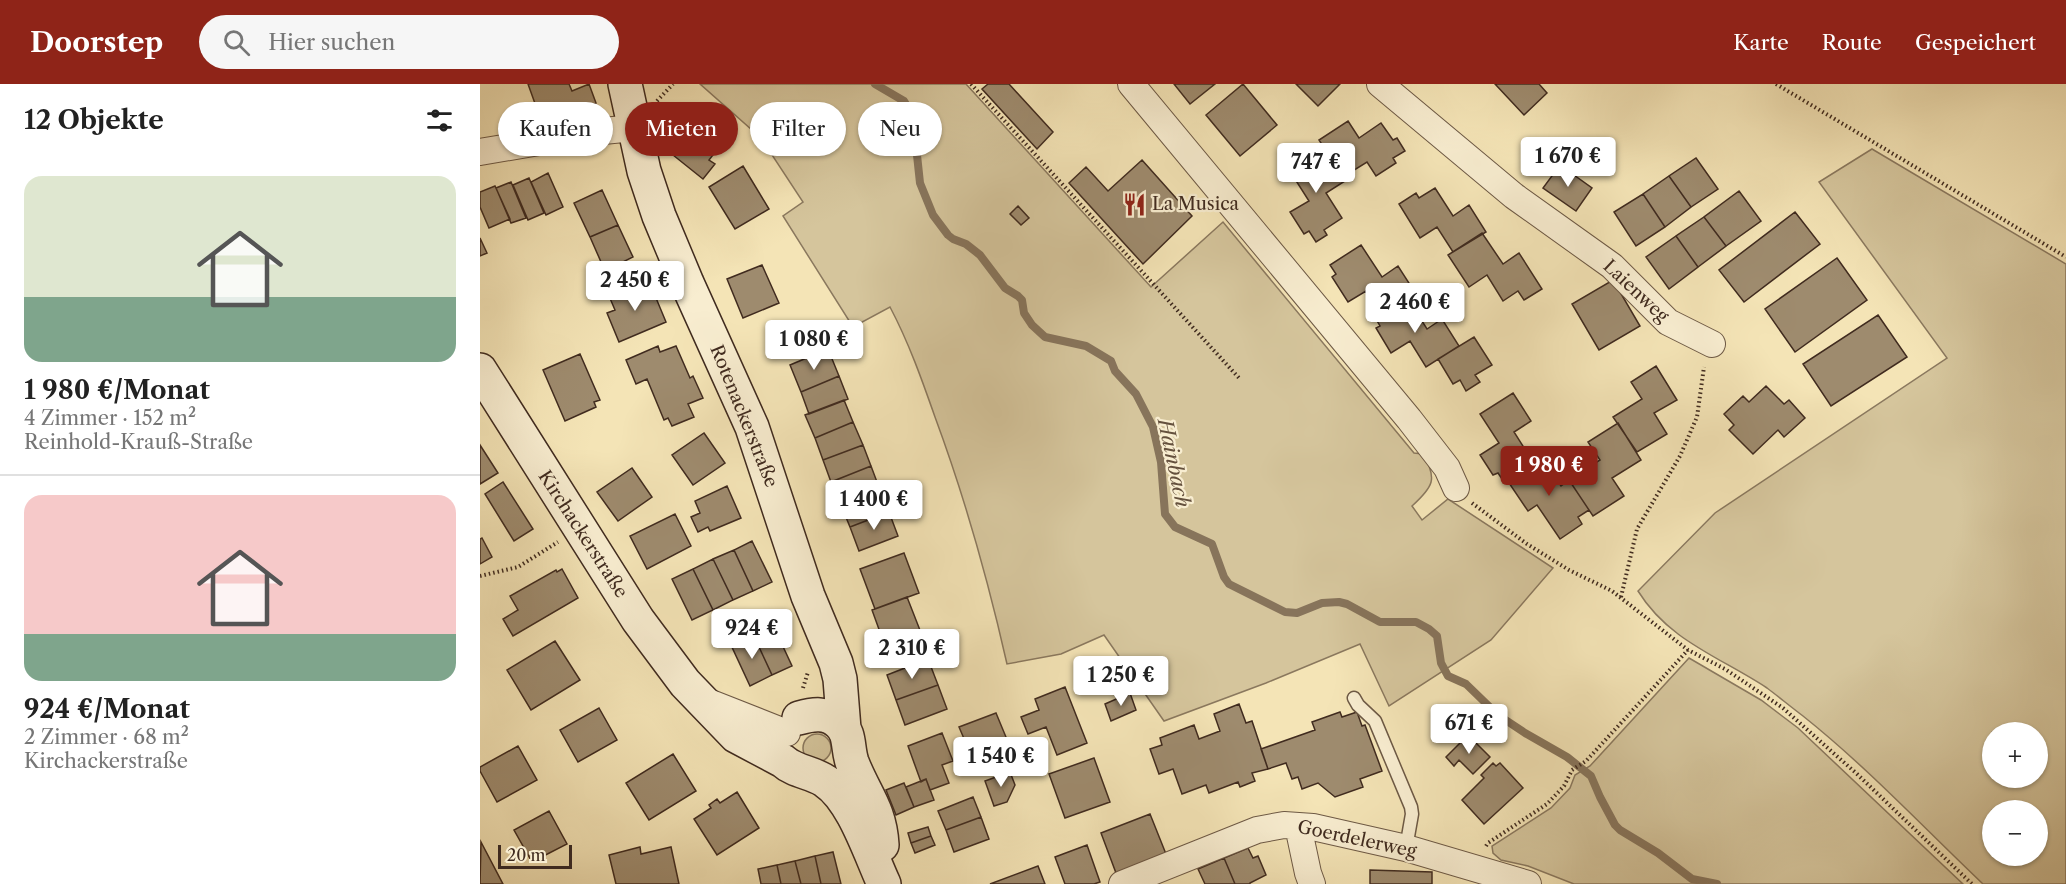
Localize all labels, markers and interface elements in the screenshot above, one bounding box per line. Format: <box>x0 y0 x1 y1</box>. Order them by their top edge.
search box <box>199 15 619 69</box>
text: Doorstep <box>30 25 163 59</box>
icon: search <box>220 26 253 59</box>
text: Hier suchen <box>268 29 395 56</box>
text: Karte <box>1733 30 1789 55</box>
text: Route <box>1822 30 1882 55</box>
text: Gespeichert <box>1915 30 2036 55</box>
chip: Kaufen <box>498 102 613 156</box>
chip: Mieten <box>625 102 738 156</box>
chip: Filter <box>750 102 846 156</box>
chip: Neu <box>858 102 942 156</box>
text: 12 Objekte <box>24 104 164 136</box>
icon: filters <box>423 104 456 137</box>
pin: 1 670 € <box>1513 137 1623 188</box>
pin: 747 € <box>1274 143 1358 194</box>
text: 1 670 € <box>1535 144 1601 168</box>
text: 747 € <box>1291 150 1341 174</box>
restaurant icon: La Musica <box>1121 191 1147 217</box>
place label: La Musica <box>1152 193 1240 215</box>
icon: home <box>186 215 294 323</box>
street label: Laienweg <box>1599 255 1674 327</box>
pin: 2 450 € <box>580 261 690 312</box>
text: 2 450 € <box>600 268 670 292</box>
pin: 2 460 € <box>1360 283 1470 334</box>
text: 2 460 € <box>1379 290 1451 314</box>
pin: 1 080 € <box>759 320 869 371</box>
text: 1 080 € <box>779 327 849 351</box>
street label: Rotenackerstraße <box>705 342 783 490</box>
text: 1 980 €/Monat <box>24 374 210 406</box>
text: 4 Zimmer · 152 m² <box>24 406 196 430</box>
water label: Hainbach <box>1152 414 1195 510</box>
text: Reinhold-Krauß-Straße <box>24 430 253 454</box>
pin: 1 980 € <box>1494 446 1604 497</box>
text: 1 980 € <box>1515 453 1583 477</box>
street label: Kirchackerstraße <box>534 466 632 602</box>
pin: 1 400 € <box>819 480 929 531</box>
text: 1 400 € <box>839 487 909 511</box>
icon: home <box>186 534 294 642</box>
pin: 924 € <box>710 609 794 660</box>
text: 924 € <box>725 616 779 640</box>
pin: 2 310 € <box>857 629 967 680</box>
text: 2 310 € <box>878 636 946 660</box>
pin: 1 250 € <box>1066 656 1176 707</box>
text: 1 250 € <box>1087 663 1155 687</box>
text: 924 €/Monat <box>24 693 190 725</box>
pin: 671 € <box>1427 704 1511 755</box>
text: 671 € <box>1445 711 1493 735</box>
map controls <box>1982 722 2048 866</box>
button: + <box>1982 722 2048 788</box>
text: 2 Zimmer · 68 m² <box>24 725 189 749</box>
pin: 1 540 € <box>946 737 1056 788</box>
text: 1 540 € <box>967 744 1035 768</box>
text: Kirchackerstraße <box>24 749 188 773</box>
button: − <box>1982 800 2048 866</box>
street label: Goerdelerweg <box>1296 816 1419 862</box>
scale bar <box>498 842 572 870</box>
text: 20 m <box>507 845 546 865</box>

